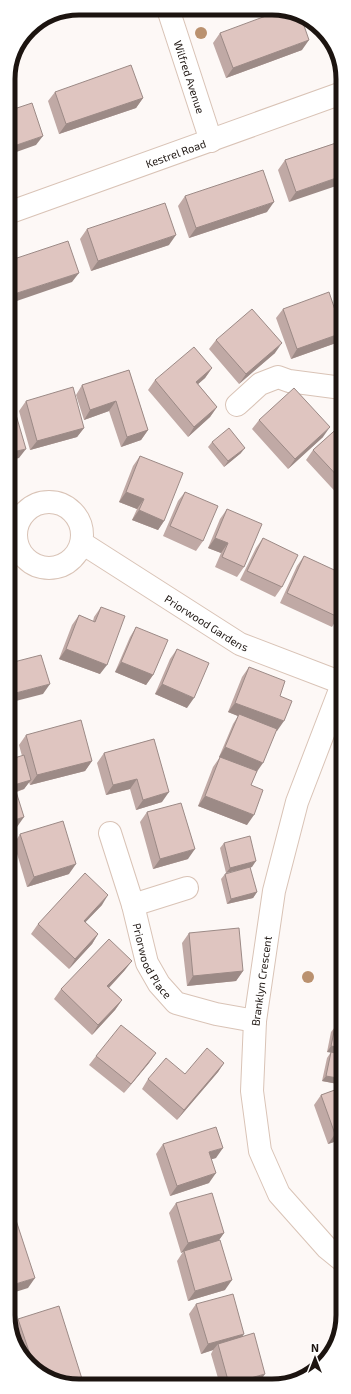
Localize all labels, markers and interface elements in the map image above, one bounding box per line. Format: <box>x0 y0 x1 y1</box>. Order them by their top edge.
street label: Wilfred Avenue <box>172 38 208 115</box>
street label: Kestrel Road <box>144 136 207 170</box>
street label: Priorwood Gardens <box>163 591 251 653</box>
street label: Priorwood Place <box>131 922 175 1001</box>
street label: Branklyn Crescent <box>248 935 274 1027</box>
north arrow <box>295 1338 335 1378</box>
text: N <box>311 1341 319 1354</box>

